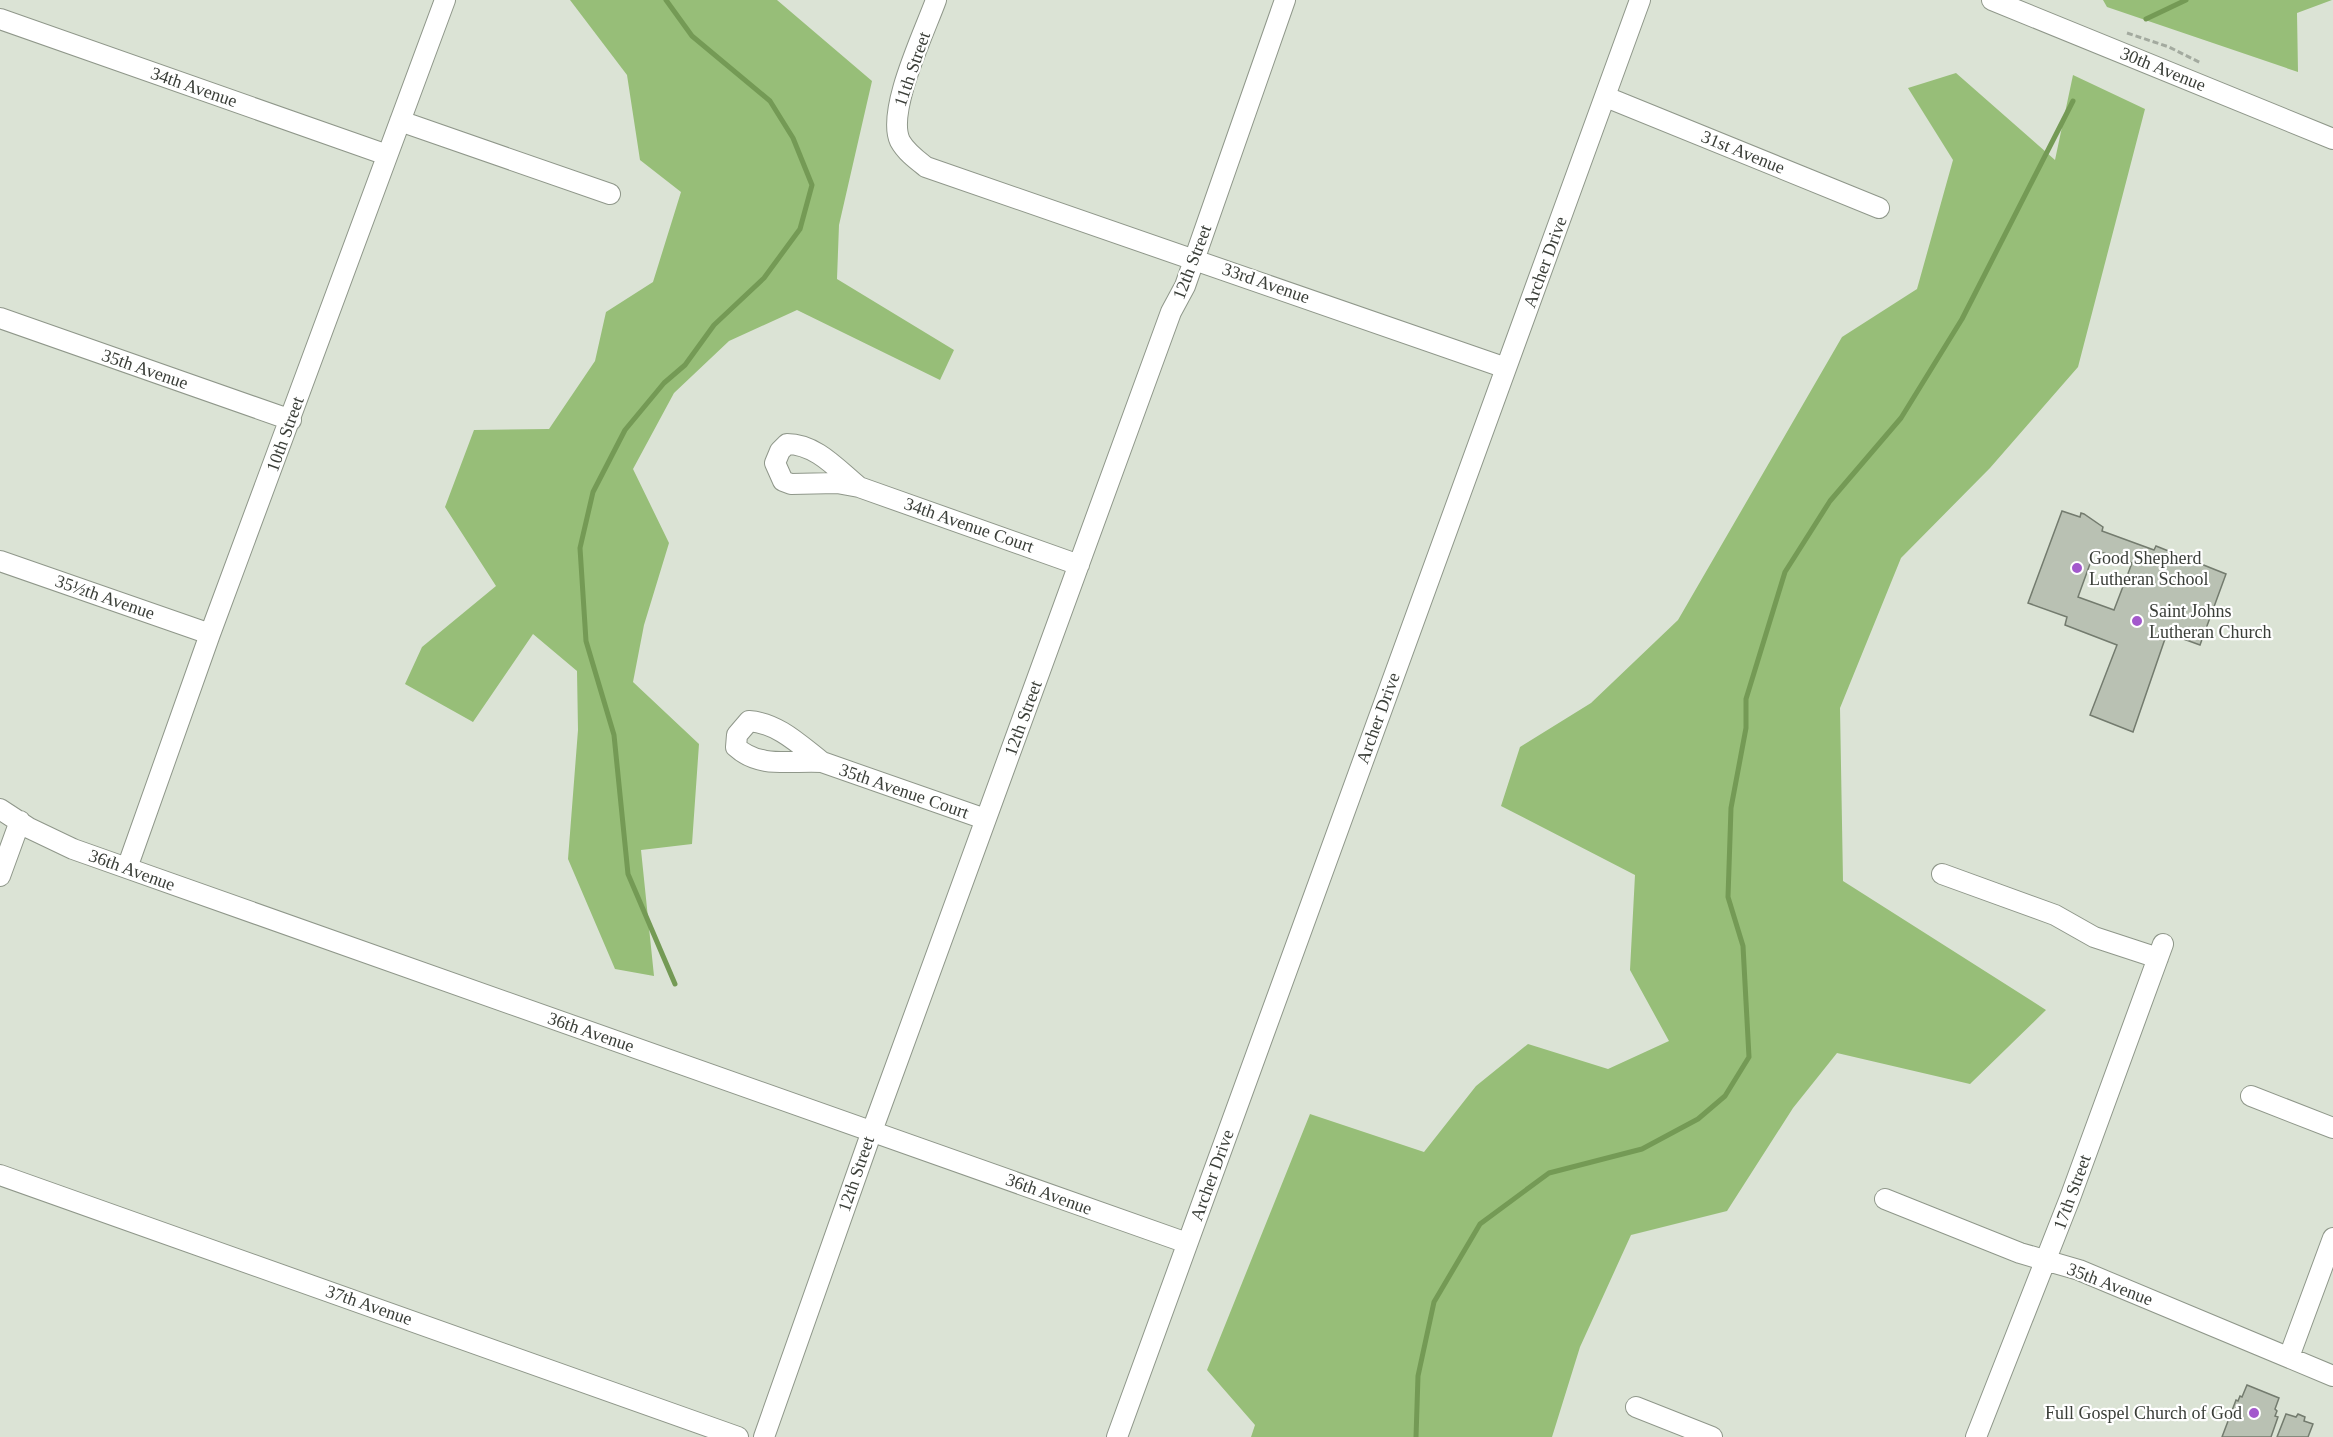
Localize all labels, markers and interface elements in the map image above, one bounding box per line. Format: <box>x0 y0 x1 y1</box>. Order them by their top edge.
street label: 11th Street <box>890 29 934 109</box>
street label: 30th Avenue <box>2117 43 2209 95</box>
street label: 34th Avenue <box>148 63 240 111</box>
street label: 31st Avenue <box>1698 126 1788 178</box>
street label: Archer Drive <box>1519 214 1571 310</box>
street label: 12th Street <box>1169 222 1215 302</box>
street label: 33rd Avenue <box>1220 259 1312 307</box>
street label: 35th Avenue <box>99 345 191 393</box>
street label: 10th Street <box>262 394 308 474</box>
street label: 34th Avenue Court <box>902 493 1036 557</box>
place label: Good Shepherd Lutheran School <box>2089 548 2208 589</box>
marker: Good Shepherd Lutheran School <box>2070 561 2084 575</box>
street label: 35½th Avenue <box>53 571 157 623</box>
place label: Saint Johns Lutheran Church <box>2149 601 2271 642</box>
marker: Saint Johns Lutheran Church <box>2130 614 2144 628</box>
street label: Archer Drive <box>1352 670 1404 766</box>
street label: 12th Street <box>1000 678 1046 758</box>
street label: 35th Avenue Court <box>837 759 971 823</box>
street label: 36th Avenue <box>86 845 178 895</box>
street label: 36th Avenue <box>545 1008 637 1056</box>
street label: Archer Drive <box>1186 1127 1238 1223</box>
street label: 12th Street <box>834 1134 878 1214</box>
street label: 17th Street <box>2049 1152 2095 1232</box>
street label: 36th Avenue <box>1003 1169 1095 1219</box>
street label: 35th Avenue <box>2064 1259 2156 1309</box>
street label: 37th Avenue <box>323 1281 415 1329</box>
place label: Full Gospel Church of God <box>2045 1403 2242 1423</box>
marker: Full Gospel Church of God <box>2247 1406 2261 1420</box>

